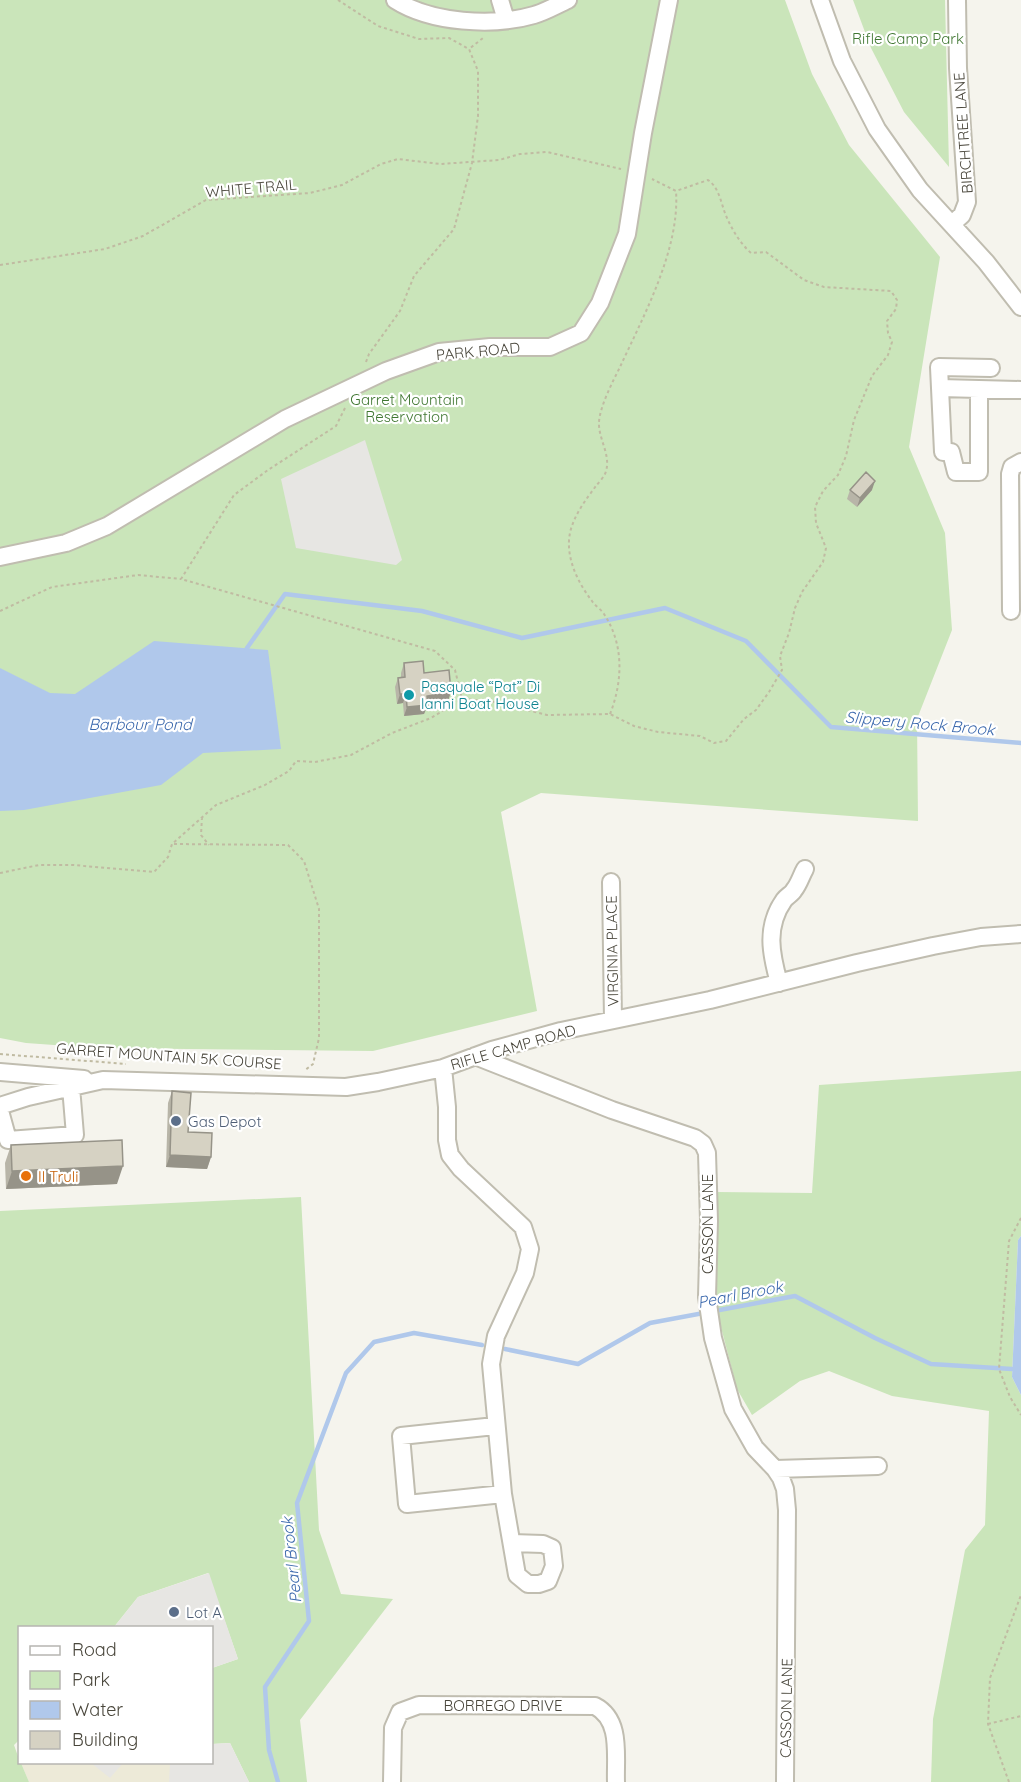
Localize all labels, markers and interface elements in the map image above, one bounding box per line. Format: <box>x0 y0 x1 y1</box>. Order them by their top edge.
park label: Rifle Camp Park <box>852 29 964 48</box>
street label: BIRCHTREE LANE <box>949 72 977 194</box>
street label: WHITE TRAIL <box>205 175 297 201</box>
street label: PARK ROAD <box>435 338 521 364</box>
park label: Garret Mountain Reservation <box>350 390 464 426</box>
place label: Pasquale “Pat” Di lanni Boat House <box>421 677 540 713</box>
marker: Pasquale “Pat” Di lanni Boat House <box>402 688 416 702</box>
water label: Slippery Rock Brook <box>845 707 997 740</box>
water label: Barbour Pond <box>88 714 194 734</box>
street label: VIRGINIA PLACE <box>602 895 622 1007</box>
street label: RIFLE CAMP ROAD <box>448 1020 578 1074</box>
street label: GARRET MOUNTAIN 5K COURSE <box>56 1039 282 1073</box>
place label: Gas Depot <box>188 1112 261 1131</box>
marker: Gas Depot <box>169 1114 183 1128</box>
place label: Il Truli <box>38 1167 78 1186</box>
marker: Il Truli <box>19 1169 33 1183</box>
street label: CASSON LANE <box>698 1174 717 1274</box>
water label: Pearl Brook <box>696 1276 786 1312</box>
water label: Pearl Brook <box>276 1515 305 1604</box>
place label: Lot A <box>186 1603 222 1622</box>
marker: Lot A <box>167 1605 181 1619</box>
legend <box>18 1626 213 1764</box>
text: Road <box>72 1638 117 1661</box>
street label: CASSON LANE <box>776 1658 796 1758</box>
text: Park <box>72 1668 110 1691</box>
street label: BORREGO DRIVE <box>444 1696 562 1715</box>
text: Water <box>72 1698 123 1721</box>
text: Building <box>72 1728 138 1751</box>

